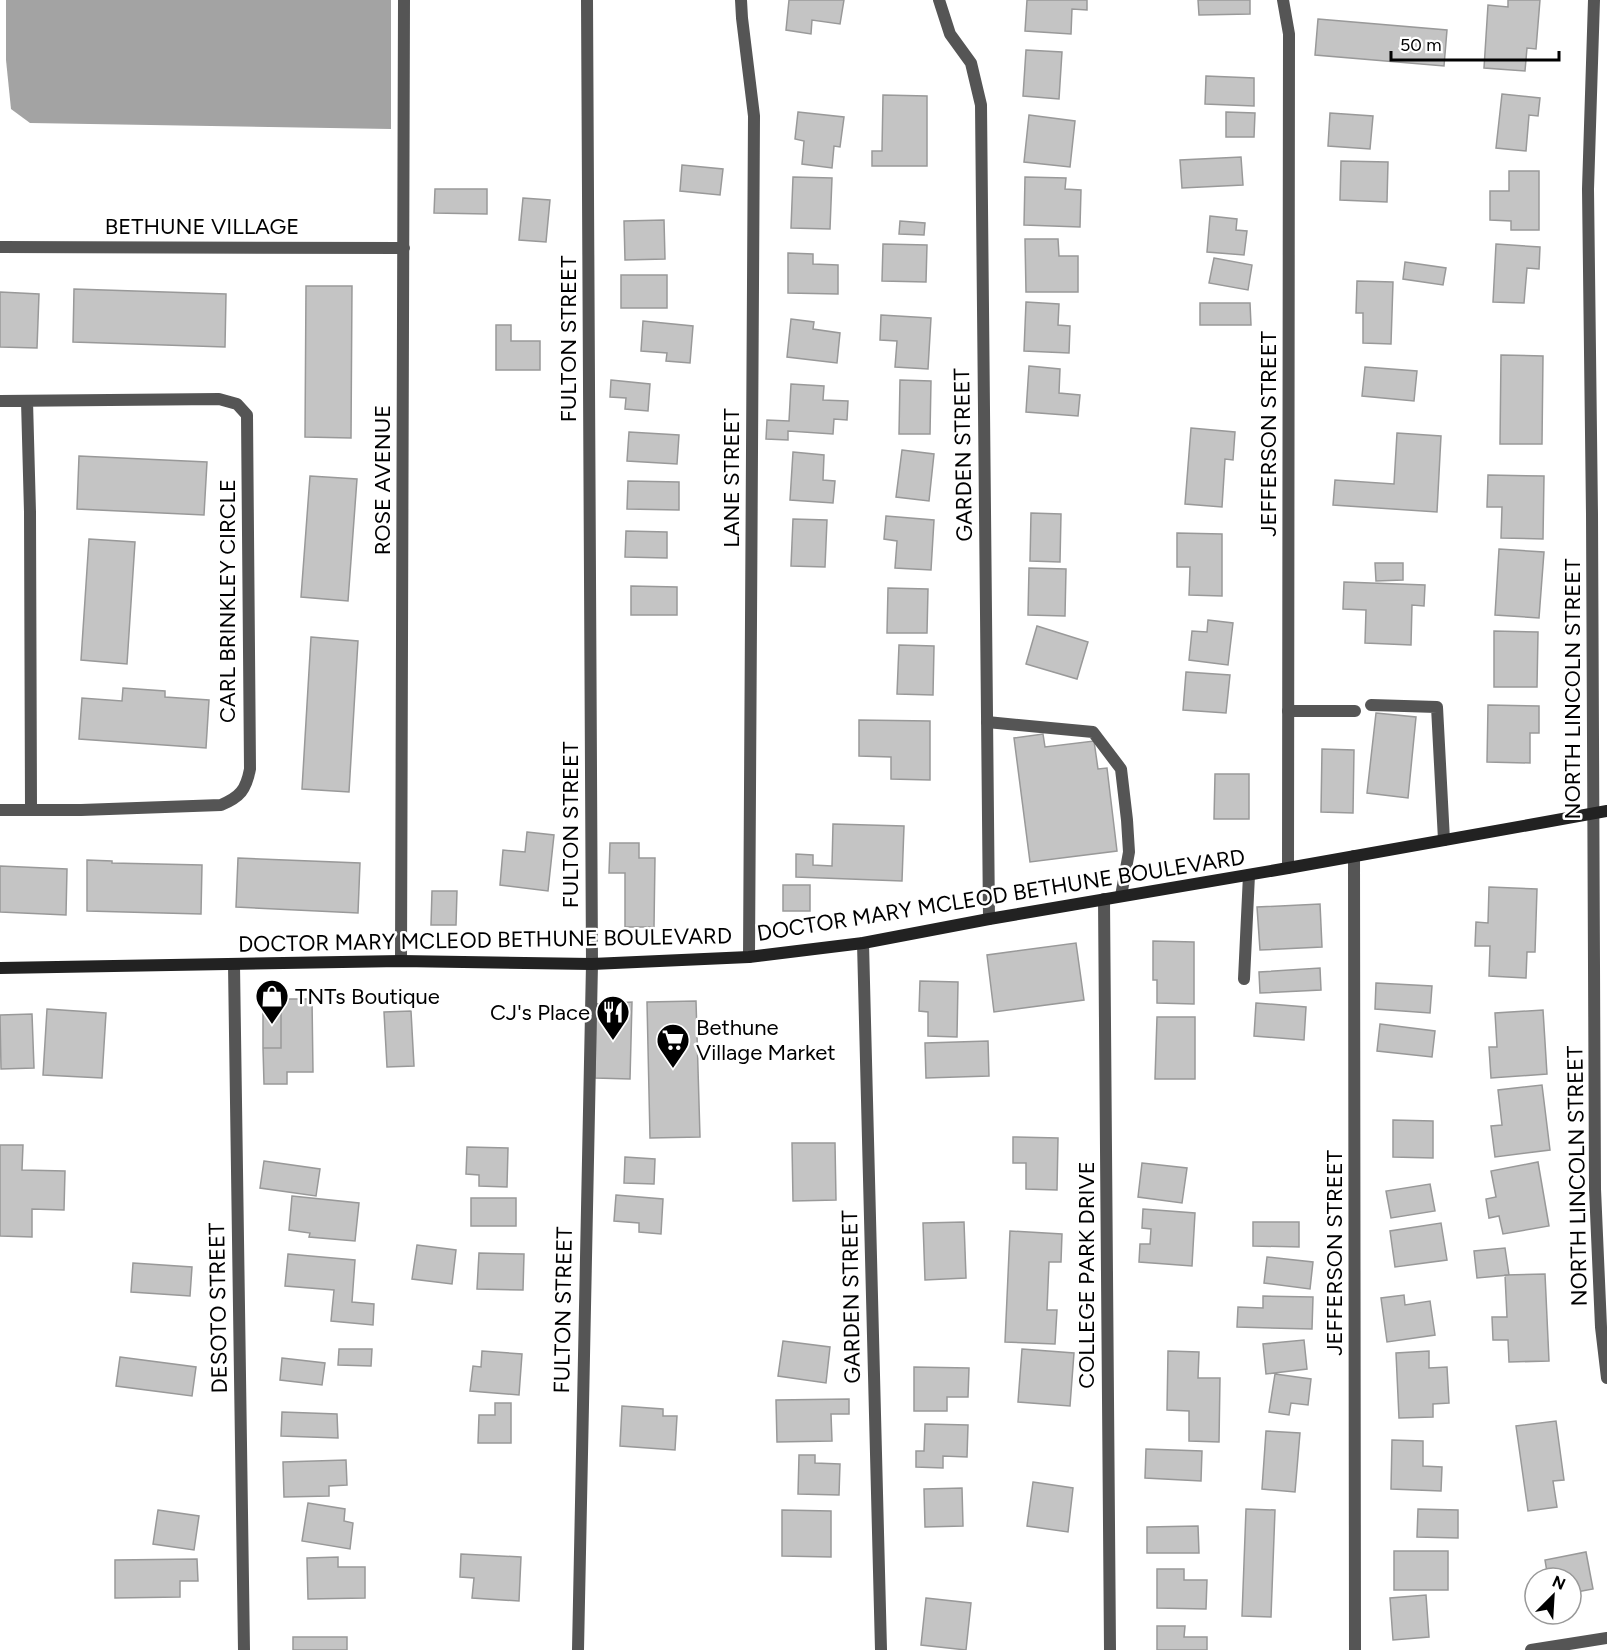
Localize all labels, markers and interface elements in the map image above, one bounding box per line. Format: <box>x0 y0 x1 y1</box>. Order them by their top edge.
scale bar <box>1391 24 1559 62</box>
text: 50 m <box>1400 34 1442 56</box>
street label: BETHUNE VILLAGE <box>105 213 299 240</box>
street label: FULTON STREET <box>555 256 582 422</box>
street label: JEFFERSON STREET <box>1255 331 1282 537</box>
street label: GARDEN STREET <box>948 368 978 542</box>
street label: ROSE AVENUE <box>369 405 396 555</box>
street label: LANE STREET <box>718 408 745 548</box>
street label: CARL BRINKLEY CIRCLE <box>214 479 241 723</box>
street label: NORTH LINCOLN STREET <box>1559 559 1586 819</box>
street label: FULTON STREET <box>557 742 584 908</box>
street label: DOCTOR MARY MCLEOD BETHUNE BOULEVARD <box>755 843 1247 947</box>
street label: DOCTOR MARY MCLEOD BETHUNE BOULEVARD <box>238 922 732 958</box>
shop icon: TNTs Boutique <box>254 978 290 1025</box>
place label: TNTs Boutique <box>295 983 440 1010</box>
restaurant icon: CJ's Place <box>595 994 631 1041</box>
place label: CJ's Place <box>490 999 590 1026</box>
place label: Bethune Village Market <box>696 1014 836 1066</box>
supermarket icon: Bethune Village Market <box>655 1022 691 1069</box>
street label: NORTH LINCOLN STREET <box>1561 1045 1593 1307</box>
street label: JEFFERSON STREET <box>1321 1150 1348 1356</box>
street label: COLLEGE PARK DRIVE <box>1073 1161 1100 1389</box>
street label: GARDEN STREET <box>836 1210 866 1384</box>
street label: DESOTO STREET <box>203 1222 233 1394</box>
street label: FULTON STREET <box>548 1226 578 1394</box>
north arrow <box>1523 1566 1583 1626</box>
text: N <box>1549 1572 1568 1594</box>

